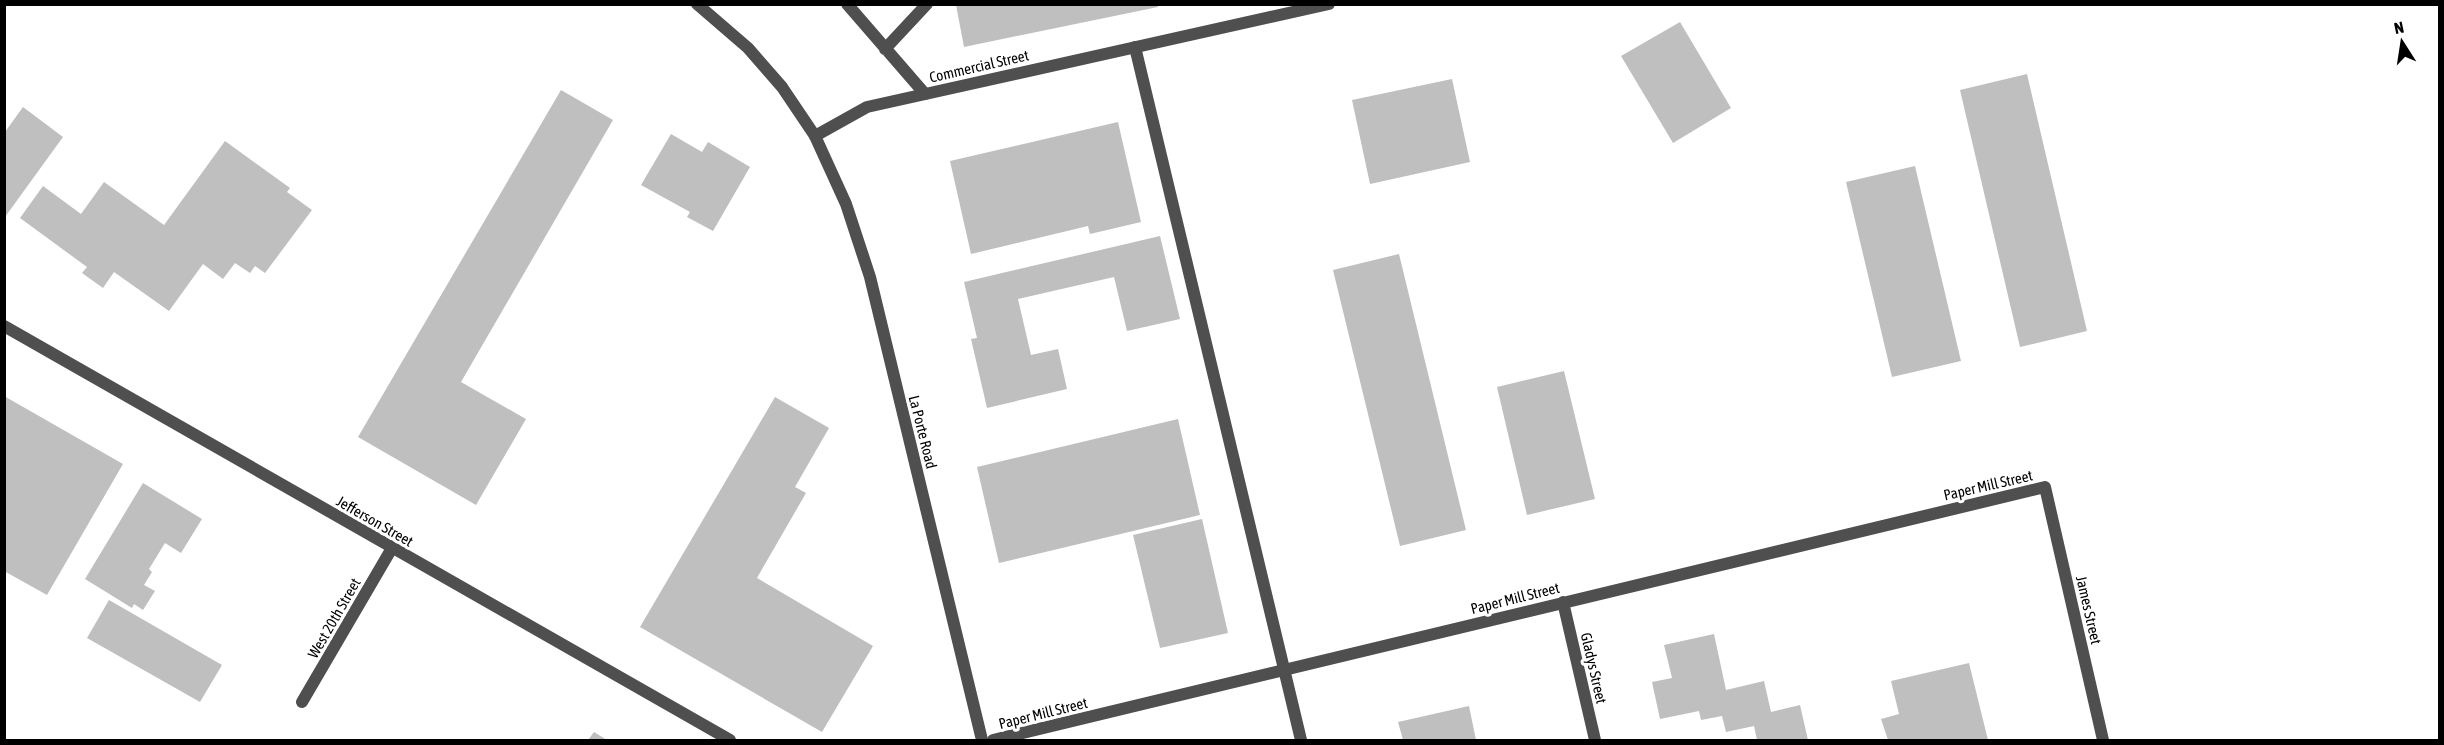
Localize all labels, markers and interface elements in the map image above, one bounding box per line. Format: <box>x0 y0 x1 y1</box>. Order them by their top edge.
north arrow <box>2372 12 2432 72</box>
text: N <box>2392 18 2405 37</box>
street label: Commercial Street <box>928 46 1030 86</box>
street label: La Porte Road <box>906 394 940 470</box>
street label: Paper Mill Street <box>1942 467 2034 503</box>
street label: Jefferson Street <box>334 492 416 550</box>
street label: James Street <box>2073 574 2105 646</box>
street label: West 20th Street <box>304 575 364 661</box>
street label: Paper Mill Street <box>1469 579 1561 617</box>
street label: Gladys Street <box>1578 631 1610 705</box>
street label: Paper Mill Street <box>997 694 1089 732</box>

